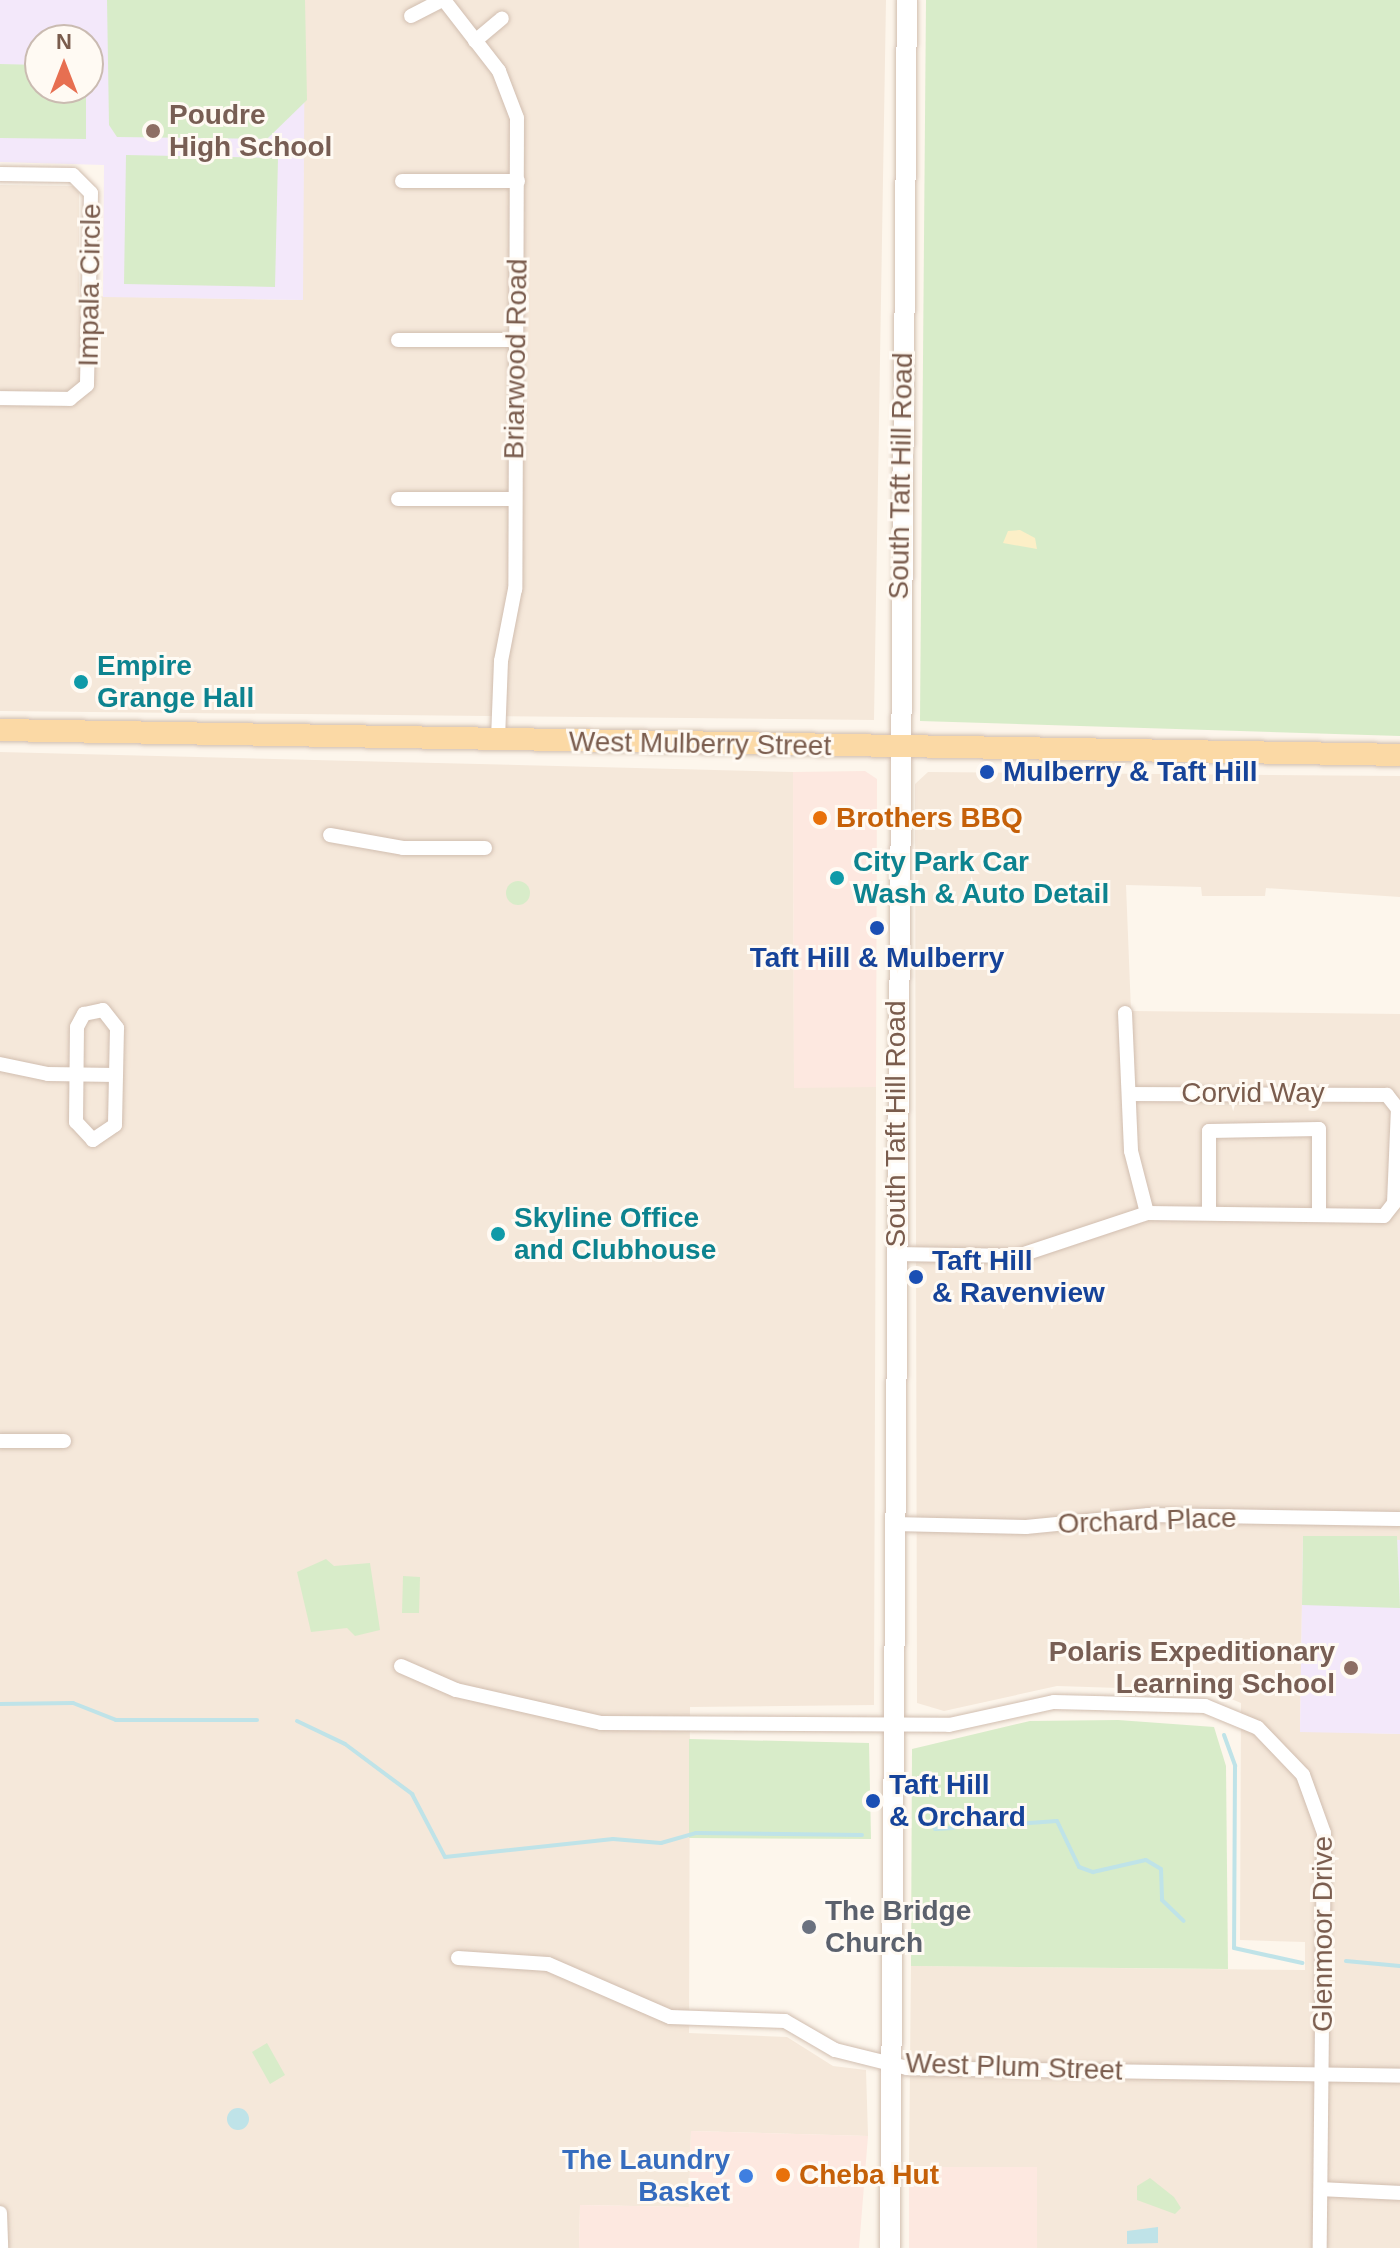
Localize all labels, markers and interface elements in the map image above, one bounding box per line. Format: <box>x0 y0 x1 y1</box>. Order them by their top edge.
north arrow <box>24 24 104 104</box>
text: N <box>56 29 72 54</box>
place label: Poudre High School <box>169 98 332 164</box>
marker: Poudre High School <box>144 122 162 140</box>
street label: Impala Circle <box>72 203 108 367</box>
street label: Briarwood Road <box>497 258 535 460</box>
street label: South Taft Hill Road <box>882 352 920 600</box>
place label: Empire Grange Hall <box>97 649 254 715</box>
marker: Empire Grange Hall <box>72 673 90 691</box>
street label: West Mulberry Street <box>569 725 831 763</box>
place label: Mulberry & Taft Hill <box>1003 755 1258 789</box>
marker: Mulberry & Taft Hill <box>978 763 996 781</box>
place label: Brothers BBQ <box>836 801 1023 835</box>
marker: Brothers BBQ <box>811 809 829 827</box>
place label: City Park Car Wash & Auto Detail <box>853 845 1110 911</box>
marker: City Park Car Wash & Auto Detail <box>828 869 846 887</box>
marker: Taft Hill & Mulberry <box>868 919 886 937</box>
place label: Taft Hill & Mulberry <box>750 941 1004 975</box>
street label: South Taft Hill Road <box>879 1000 913 1248</box>
street label: Corvid Way <box>1181 1076 1325 1110</box>
place label: Skyline Office and Clubhouse <box>514 1201 716 1267</box>
marker: Skyline Office and Clubhouse <box>489 1225 507 1243</box>
place label: Taft Hill & Ravenview <box>932 1244 1105 1310</box>
marker: Taft Hill & Ravenview <box>907 1268 925 1286</box>
street label: Orchard Place <box>1057 1501 1237 1541</box>
place label: Polaris Expeditionary Learning School <box>1049 1635 1335 1701</box>
marker: Polaris Expeditionary Learning School <box>1342 1659 1360 1677</box>
place label: Taft Hill & Orchard <box>889 1768 1026 1834</box>
marker: Taft Hill & Orchard <box>864 1792 882 1810</box>
street label: Glenmoor Drive <box>1306 1836 1340 2032</box>
place label: The Bridge Church <box>825 1894 971 1960</box>
marker: The Bridge Church <box>800 1918 818 1936</box>
street label: West Plum Street <box>905 2046 1123 2088</box>
place label: The Laundry Basket <box>562 2143 730 2209</box>
place label: Cheba Hut <box>799 2158 939 2192</box>
marker: Cheba Hut <box>774 2166 792 2184</box>
marker: The Laundry Basket <box>737 2167 755 2185</box>

